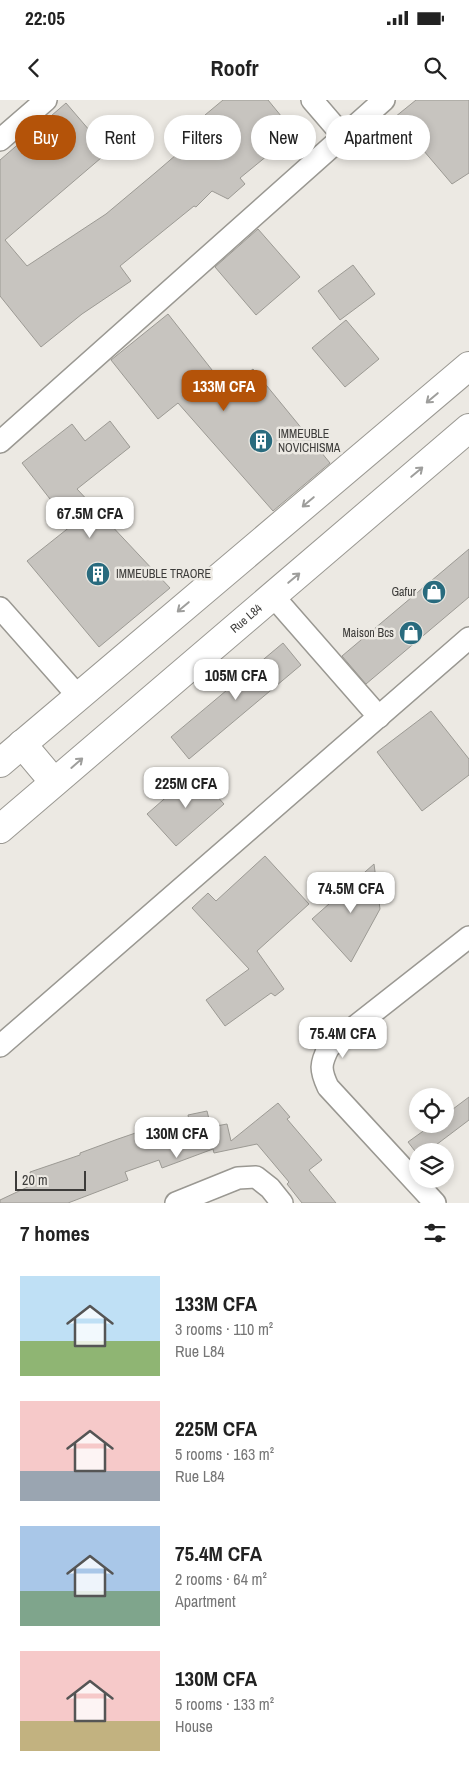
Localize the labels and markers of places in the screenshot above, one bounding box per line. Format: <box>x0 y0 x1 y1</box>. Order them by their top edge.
pin: 133M CFA <box>172 370 276 412</box>
place label: IMMEUBLE NOVICHISMA <box>278 426 341 456</box>
building icon: IMMEUBLE NOVICHISMA <box>248 428 274 454</box>
pin: 67.5M CFA <box>33 496 147 539</box>
building icon: IMMEUBLE TRAORE <box>85 561 111 587</box>
place label: IMMEUBLE TRAORE <box>116 566 211 582</box>
shop icon: Gafur <box>421 579 447 605</box>
place label: Gafur <box>391 584 417 600</box>
shop icon: Maison Bcs <box>398 620 424 646</box>
place label: Maison Bcs <box>343 625 394 641</box>
pin: 105M CFA <box>184 658 288 701</box>
pin: 225M CFA <box>134 766 238 809</box>
pin: 74.5M CFA <box>294 872 408 914</box>
pin: 75.4M CFA <box>286 1016 400 1059</box>
pin: 130M CFA <box>125 1116 229 1159</box>

